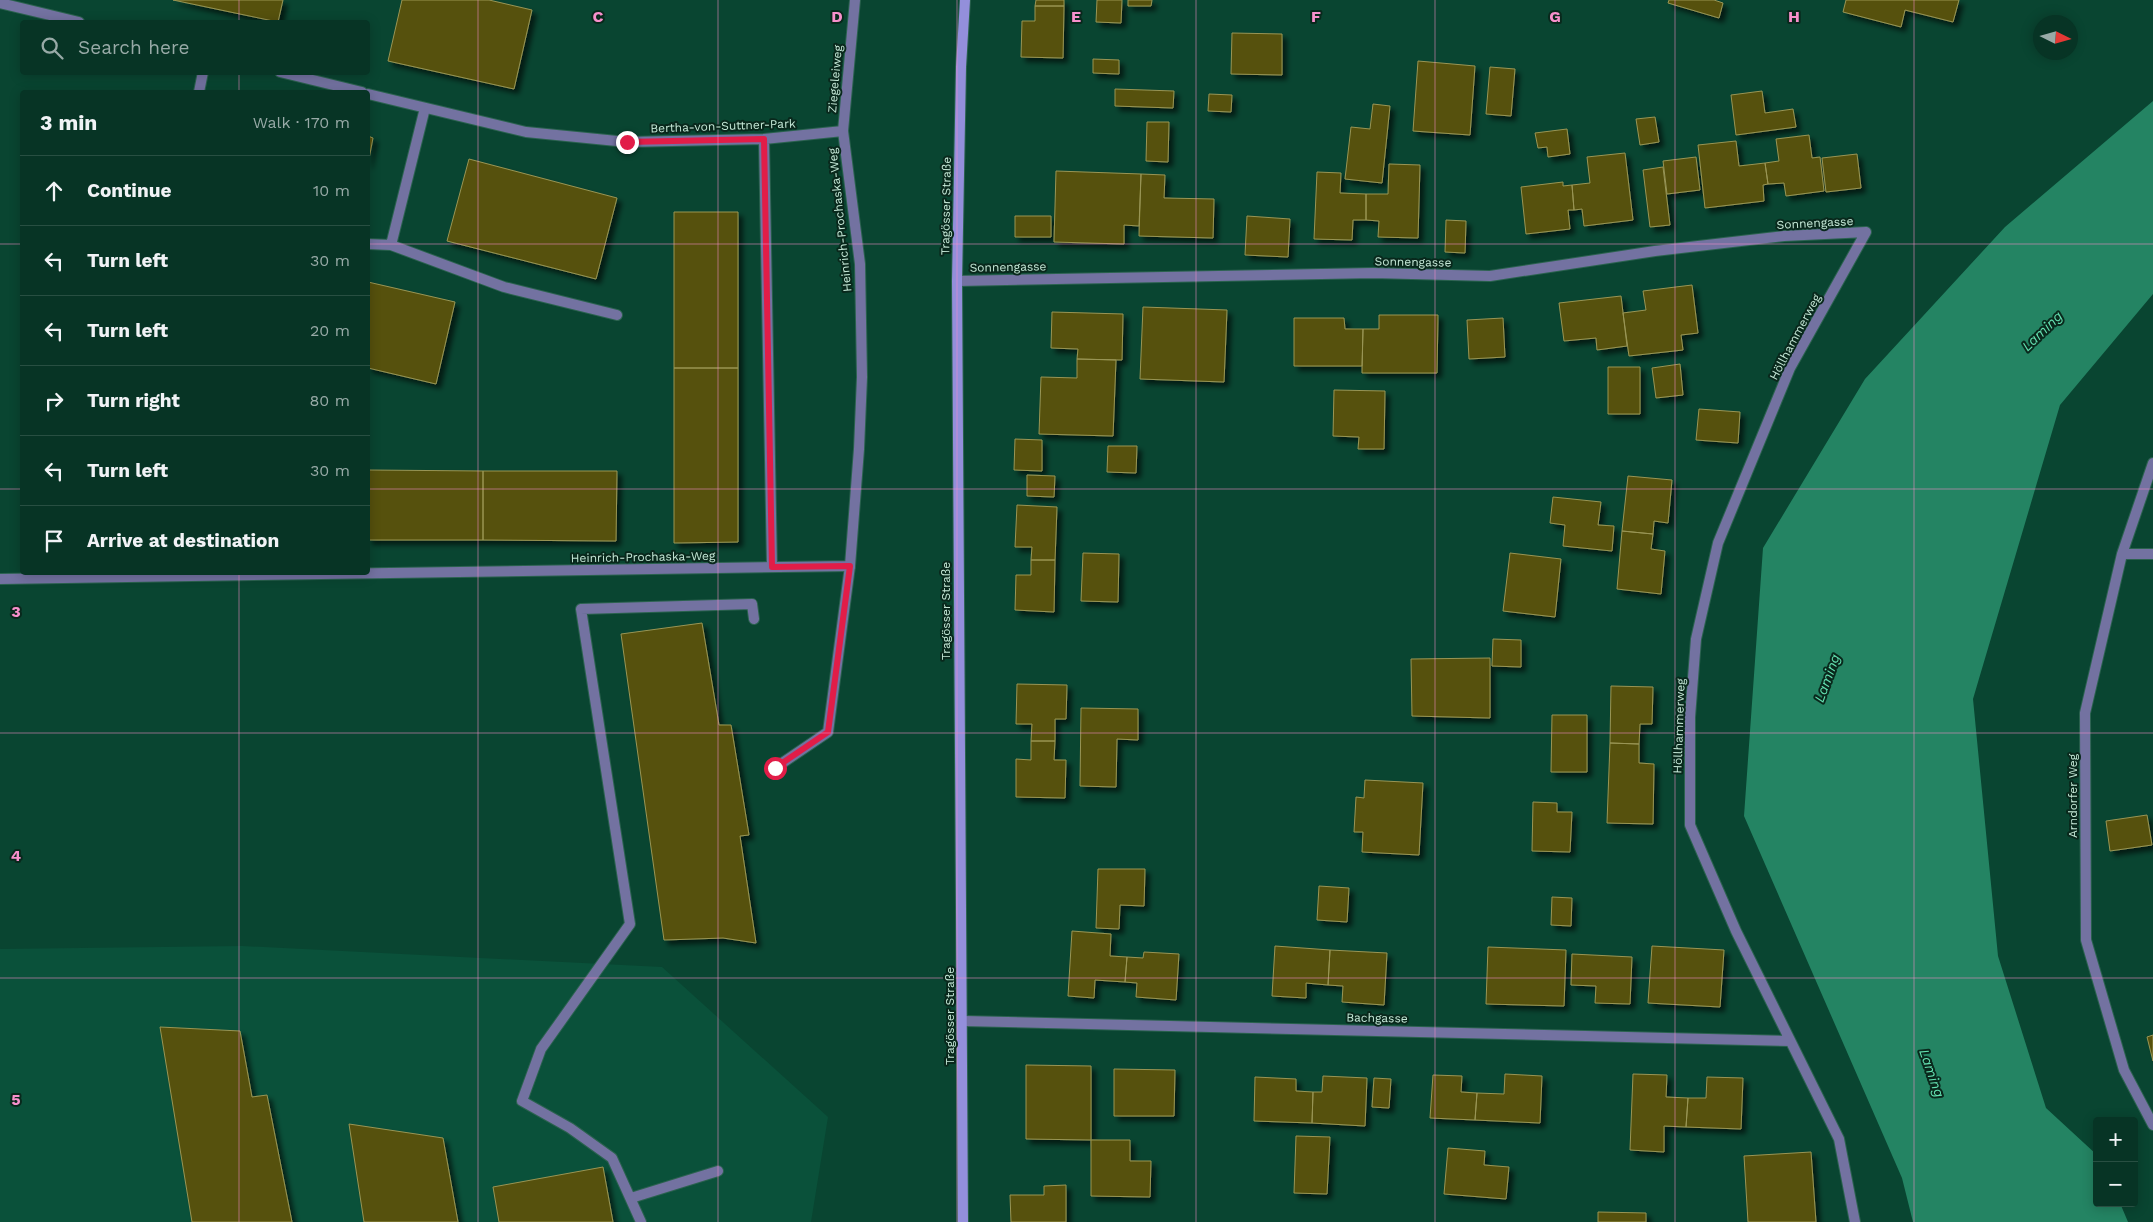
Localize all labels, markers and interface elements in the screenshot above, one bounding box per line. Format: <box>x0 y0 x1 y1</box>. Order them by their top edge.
text: C <box>593 7 604 26</box>
text: D <box>831 7 843 26</box>
text: E <box>1071 7 1081 26</box>
text: F <box>1311 7 1321 26</box>
text: G <box>1549 7 1561 26</box>
text: H <box>1788 7 1800 26</box>
north arrow <box>2033 15 2078 60</box>
search box <box>20 20 370 75</box>
icon: search <box>38 34 66 62</box>
text: Search here <box>78 36 189 59</box>
street label: Ziegeleiweg <box>825 44 845 113</box>
text: 3 min <box>40 110 97 135</box>
text: Walk · 170 m <box>253 113 350 132</box>
street label: Bertha-von-Suttner-Park <box>650 116 796 136</box>
route end <box>616 131 639 154</box>
street label: Heinrich-Prochaska-Weg <box>825 147 855 293</box>
street label: Tragösser Straße <box>938 157 954 255</box>
icon: ahead <box>40 177 68 205</box>
text: Continue <box>87 179 171 202</box>
text: 10 m <box>313 181 350 200</box>
street label: Sonnengasse <box>1776 214 1854 232</box>
icon: left <box>40 247 68 275</box>
text: Turn left <box>87 249 168 272</box>
text: 30 m <box>310 251 350 270</box>
street label: Sonnengasse <box>1374 254 1452 270</box>
street label: Sonnengasse <box>969 259 1047 275</box>
street label: Höllhammerweg <box>1766 291 1824 382</box>
water label: Laming <box>2018 308 2066 354</box>
icon: left <box>40 317 68 345</box>
text: Turn left <box>87 319 168 342</box>
text: 20 m <box>310 321 350 340</box>
icon: right <box>40 387 68 415</box>
text: Turn right <box>87 389 180 412</box>
text: 80 m <box>309 391 350 410</box>
icon: left <box>40 457 68 485</box>
text: Turn left <box>87 459 168 482</box>
text: 30 m <box>310 461 350 480</box>
icon: arrive <box>40 527 68 555</box>
text: Arrive at destination <box>87 529 279 552</box>
street label: Heinrich-Prochaska-Weg <box>571 549 716 565</box>
street label: Tragösser Straße <box>939 562 953 660</box>
text: 3 <box>11 602 21 621</box>
water label: Laming <box>1811 651 1843 704</box>
street label: Höllhammerweg <box>1670 678 1688 774</box>
street label: Arndorfer Weg <box>2066 753 2080 838</box>
route start <box>764 757 787 780</box>
text: 4 <box>11 846 21 865</box>
street label: Tragösser Straße <box>943 967 957 1065</box>
street label: Bachgasse <box>1346 1010 1408 1026</box>
water label: Laming <box>1916 1047 1948 1100</box>
text: 5 <box>11 1090 21 1109</box>
map controls <box>2093 1117 2138 1207</box>
button: + <box>2093 1117 2138 1162</box>
button: − <box>2093 1162 2138 1207</box>

